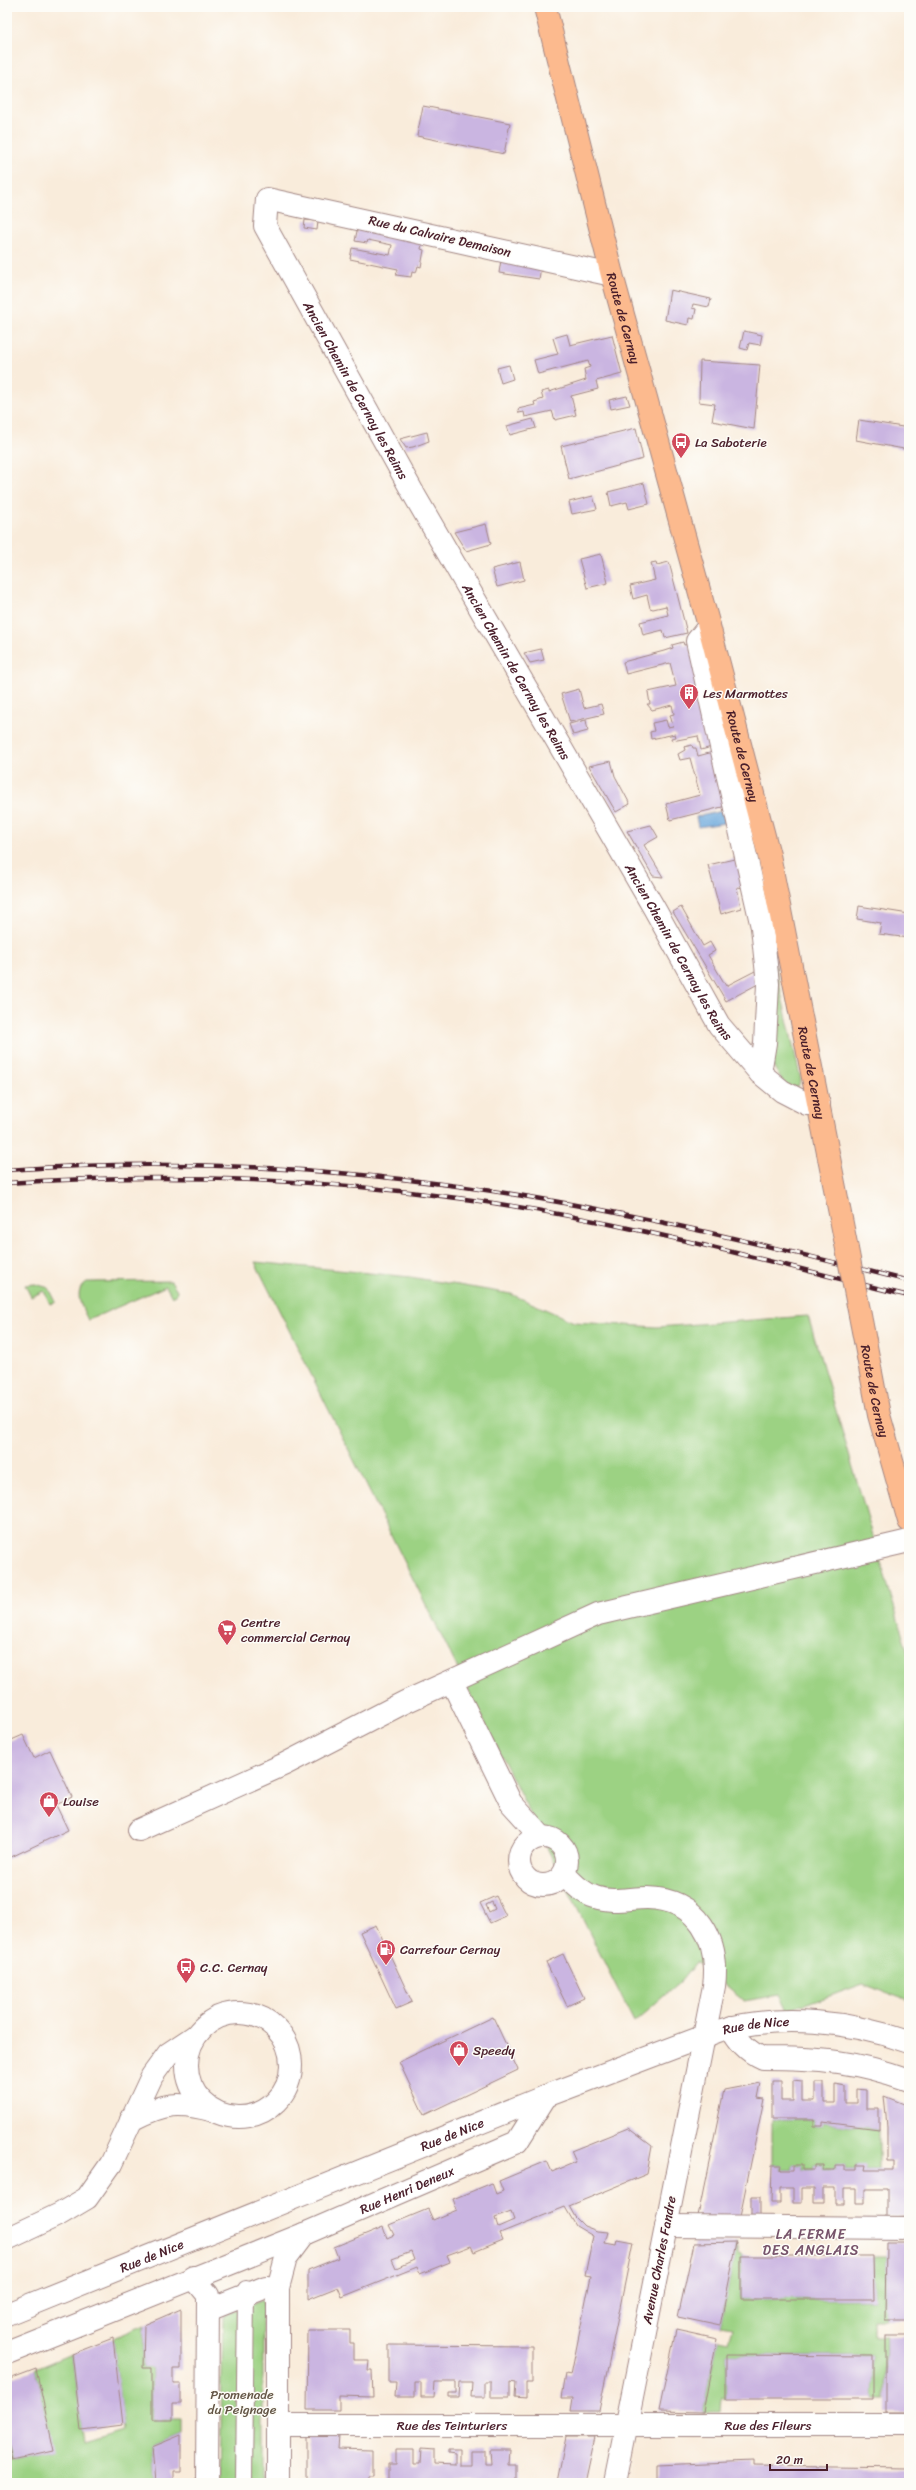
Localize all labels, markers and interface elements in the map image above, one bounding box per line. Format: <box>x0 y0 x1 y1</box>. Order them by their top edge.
street label: Rue du Calvaire Demaison <box>367 208 513 264</box>
street label: Route de Cernay <box>600 270 648 367</box>
street label: Ancien Chemin de Cernay les Reims <box>297 296 415 484</box>
bus stop icon: La Saboterie <box>670 431 692 459</box>
place label: La Saboterie <box>695 431 767 454</box>
street label: Ancien Chemin de Cernay les Reims <box>456 578 577 764</box>
building icon: Les Marmottes <box>678 682 700 710</box>
place label: Les Marmottes <box>703 682 789 705</box>
street label: Route de Cernay <box>720 708 766 805</box>
street label: Ancien Chemin de Cernay les Reims <box>618 858 739 1046</box>
street label: Route de Cernay <box>792 1024 833 1121</box>
street label: Route de Cernay <box>854 1343 896 1440</box>
place label: Centre commercial Cernay <box>241 1611 350 1649</box>
supermarket icon: Centre commercial Cernay <box>216 1618 238 1646</box>
shop icon: Louise <box>38 1790 60 1818</box>
place label: Louise <box>63 1790 99 1813</box>
fuel station icon: Carrefour Cernay <box>375 1938 397 1966</box>
place label: Carrefour Cernay <box>400 1938 500 1961</box>
bus stop icon: C.C. Cernay <box>175 1956 197 1984</box>
place label: C.C. Cernay <box>200 1956 268 1979</box>
street label: Rue de Nice <box>720 2010 790 2041</box>
shop icon: Speedy <box>448 2039 470 2067</box>
place label: Speedy <box>473 2039 515 2062</box>
street label: Rue de Nice <box>416 2111 488 2157</box>
street label: Rue Henri Deneux <box>356 2159 458 2220</box>
street label: Avenue Charles Fandre <box>635 2194 683 2327</box>
district label: LA FERME DES ANGLAIS <box>762 2222 860 2263</box>
street label: Rue de Nice <box>116 2232 187 2279</box>
park label: Promenade du Peignage <box>208 2383 277 2421</box>
street label: Rue des Teinturiers <box>397 2414 508 2437</box>
street label: Rue des Fileurs <box>725 2414 811 2437</box>
scale bar <box>770 2446 827 2472</box>
text: 20 m <box>776 2449 803 2471</box>

